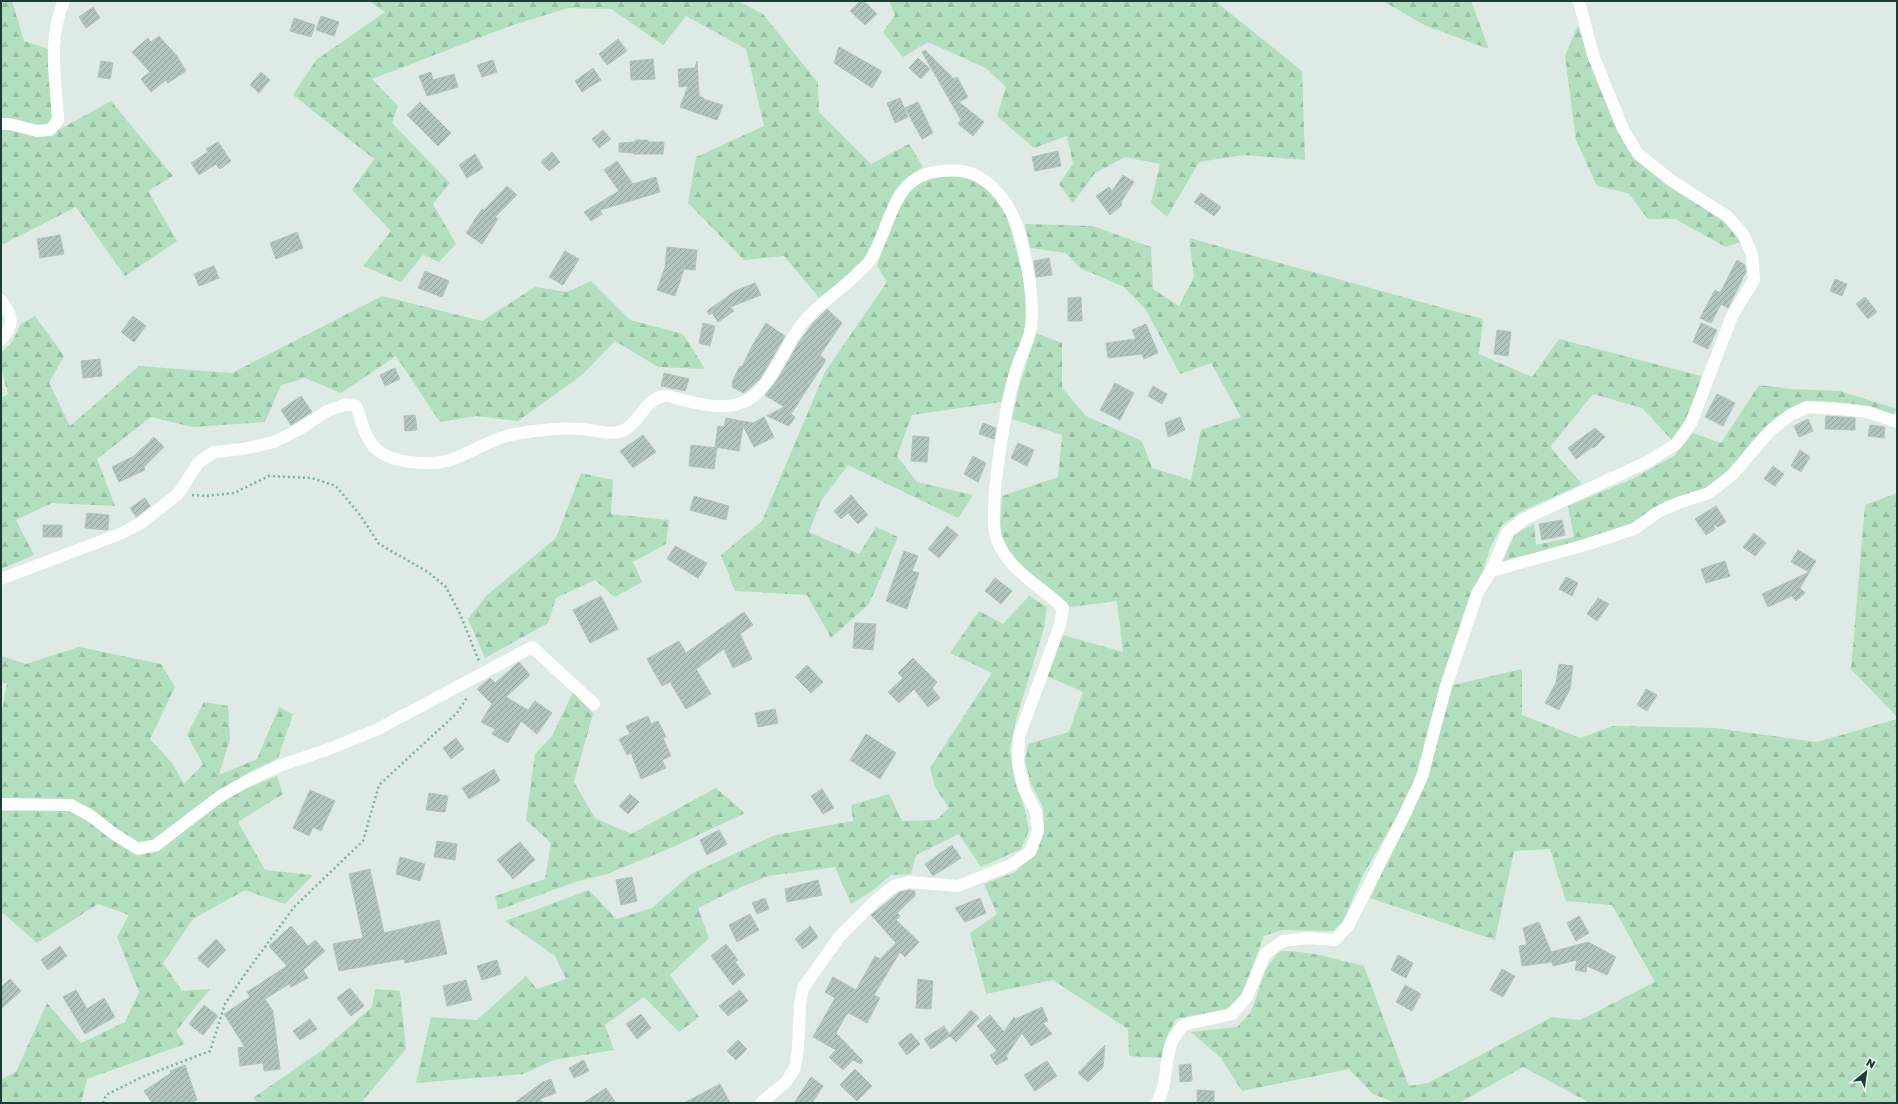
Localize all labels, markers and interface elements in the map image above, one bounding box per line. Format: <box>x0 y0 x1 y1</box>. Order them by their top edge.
north arrow <box>1846 1052 1886 1092</box>
text: N <box>1864 1055 1878 1071</box>

